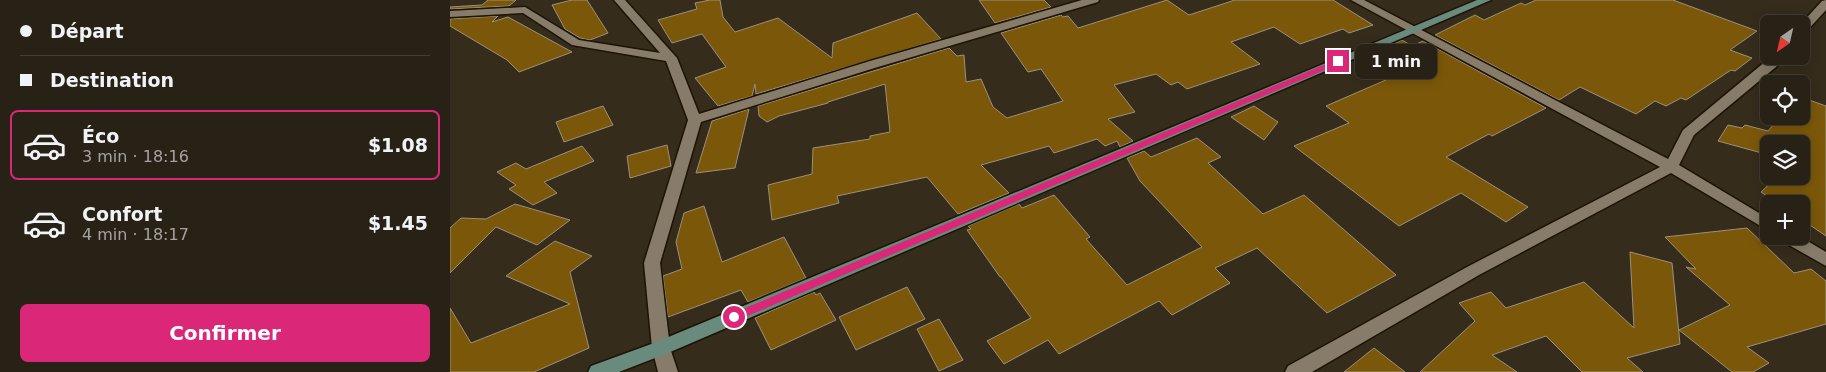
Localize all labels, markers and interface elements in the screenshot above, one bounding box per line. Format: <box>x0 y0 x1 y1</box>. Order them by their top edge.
north arrow <box>1760 15 1810 65</box>
map controls <box>1760 15 1810 245</box>
text: Départ <box>50 20 124 42</box>
callout: 1 min <box>1356 44 1438 78</box>
route end <box>1327 50 1349 72</box>
text: 1 min <box>1371 52 1421 71</box>
text: Destination <box>50 69 174 91</box>
button: locate <box>1760 75 1810 125</box>
icon: car <box>22 123 67 168</box>
text: Éco <box>82 125 119 147</box>
text: $1.08 <box>368 134 428 156</box>
button: layers <box>1760 135 1810 185</box>
text: 3 min · 18:16 <box>82 147 189 166</box>
button: + <box>1760 195 1810 245</box>
icon: car <box>22 201 67 246</box>
text: Confort <box>82 203 162 225</box>
text: $1.45 <box>368 212 428 234</box>
text: 4 min · 18:17 <box>82 225 189 244</box>
button: Confirmer <box>20 304 430 362</box>
route start <box>723 306 745 328</box>

